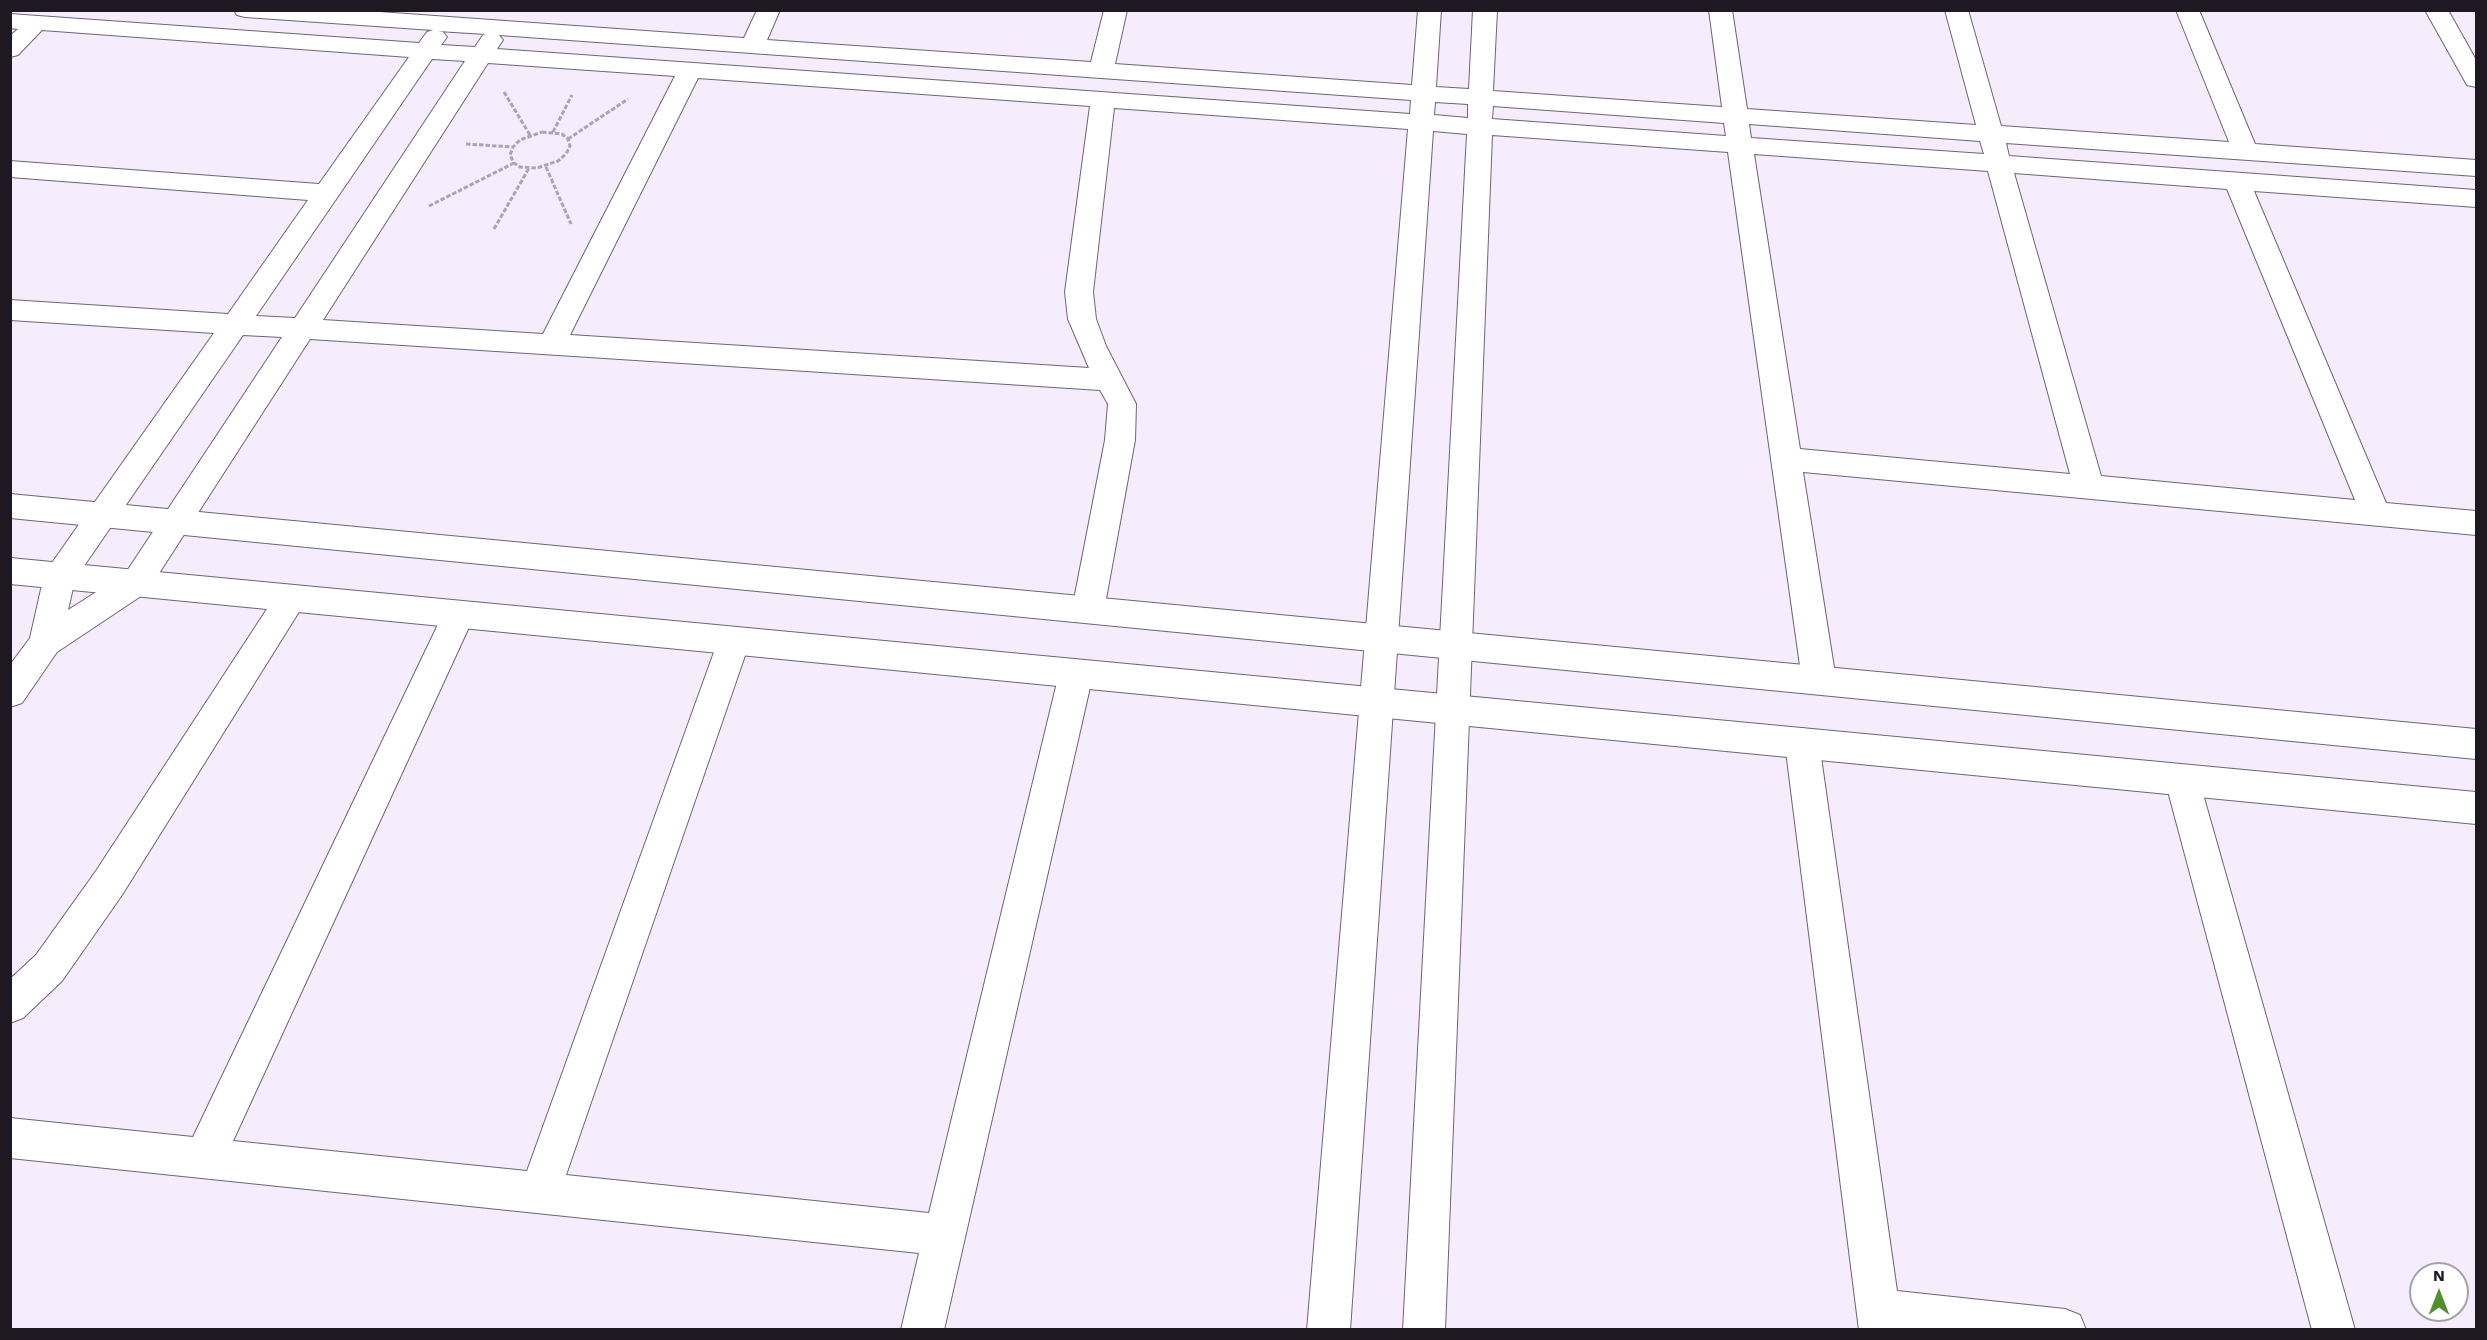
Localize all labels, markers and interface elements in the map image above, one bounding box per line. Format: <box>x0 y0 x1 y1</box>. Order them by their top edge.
north arrow <box>2409 1262 2469 1322</box>
text: N <box>2433 1266 2445 1285</box>

